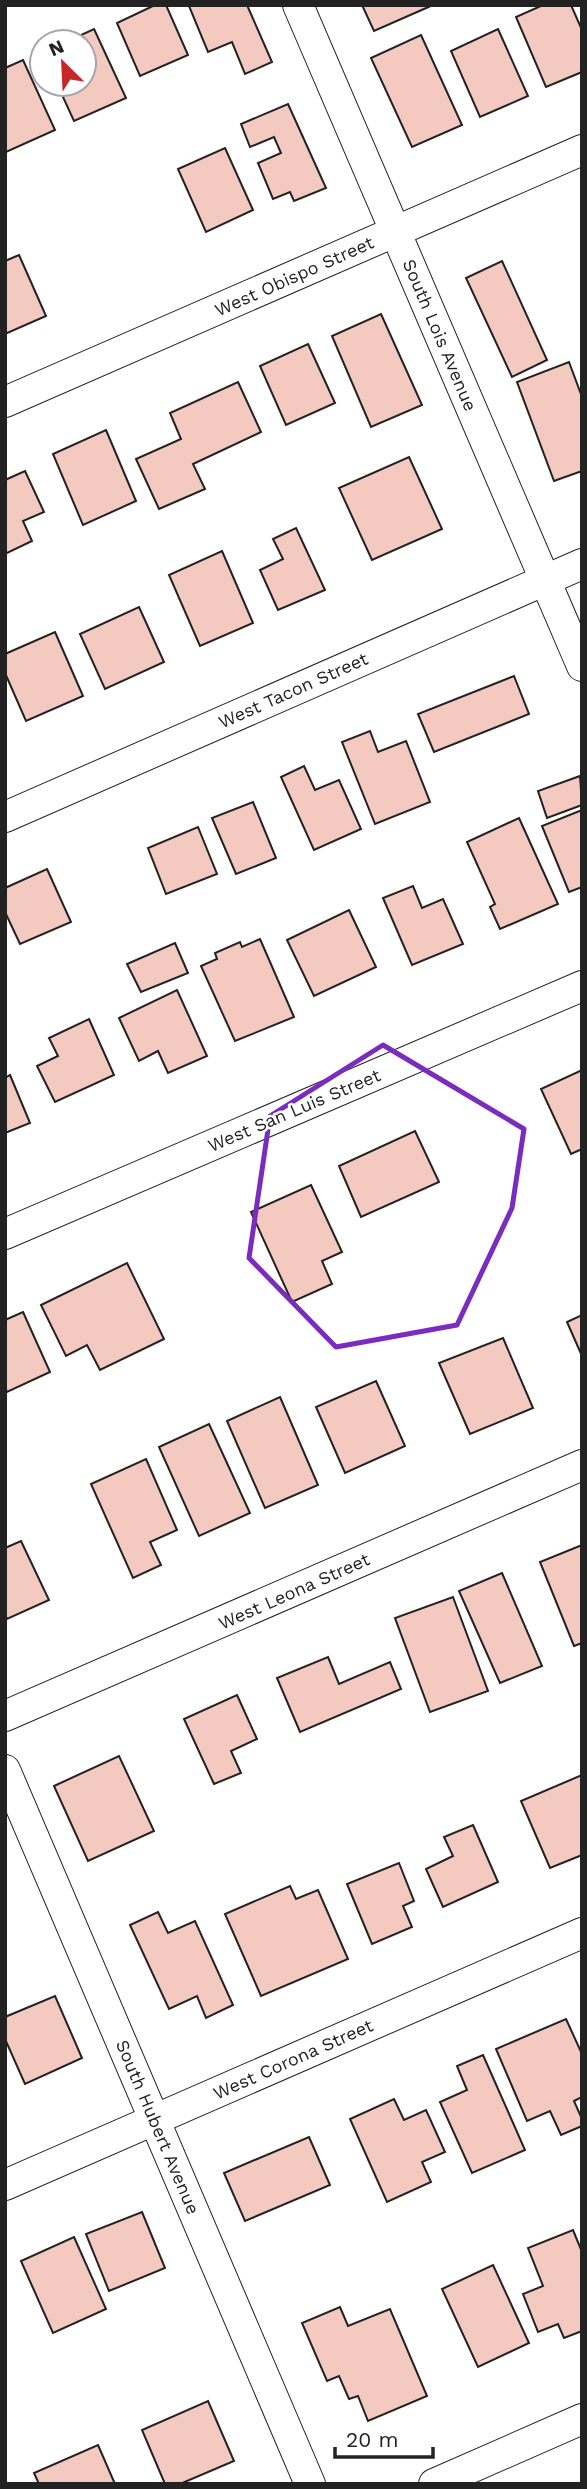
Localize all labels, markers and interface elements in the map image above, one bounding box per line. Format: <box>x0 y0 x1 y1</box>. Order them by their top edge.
north arrow <box>28 28 98 98</box>
text: N <box>45 35 67 61</box>
street label: West Obispo Street <box>211 231 377 320</box>
street label: South Lois Avenue <box>399 256 481 414</box>
street label: West Tacon Street <box>215 647 371 732</box>
street label: West San Luis Street <box>205 1064 384 1156</box>
street label: West Leona Street <box>215 1548 373 1634</box>
street label: West Corona Street <box>210 2014 376 2104</box>
street label: South Hubert Avenue <box>112 2037 204 2217</box>
scale bar <box>335 2416 433 2460</box>
text: 20 m <box>346 2427 398 2452</box>

